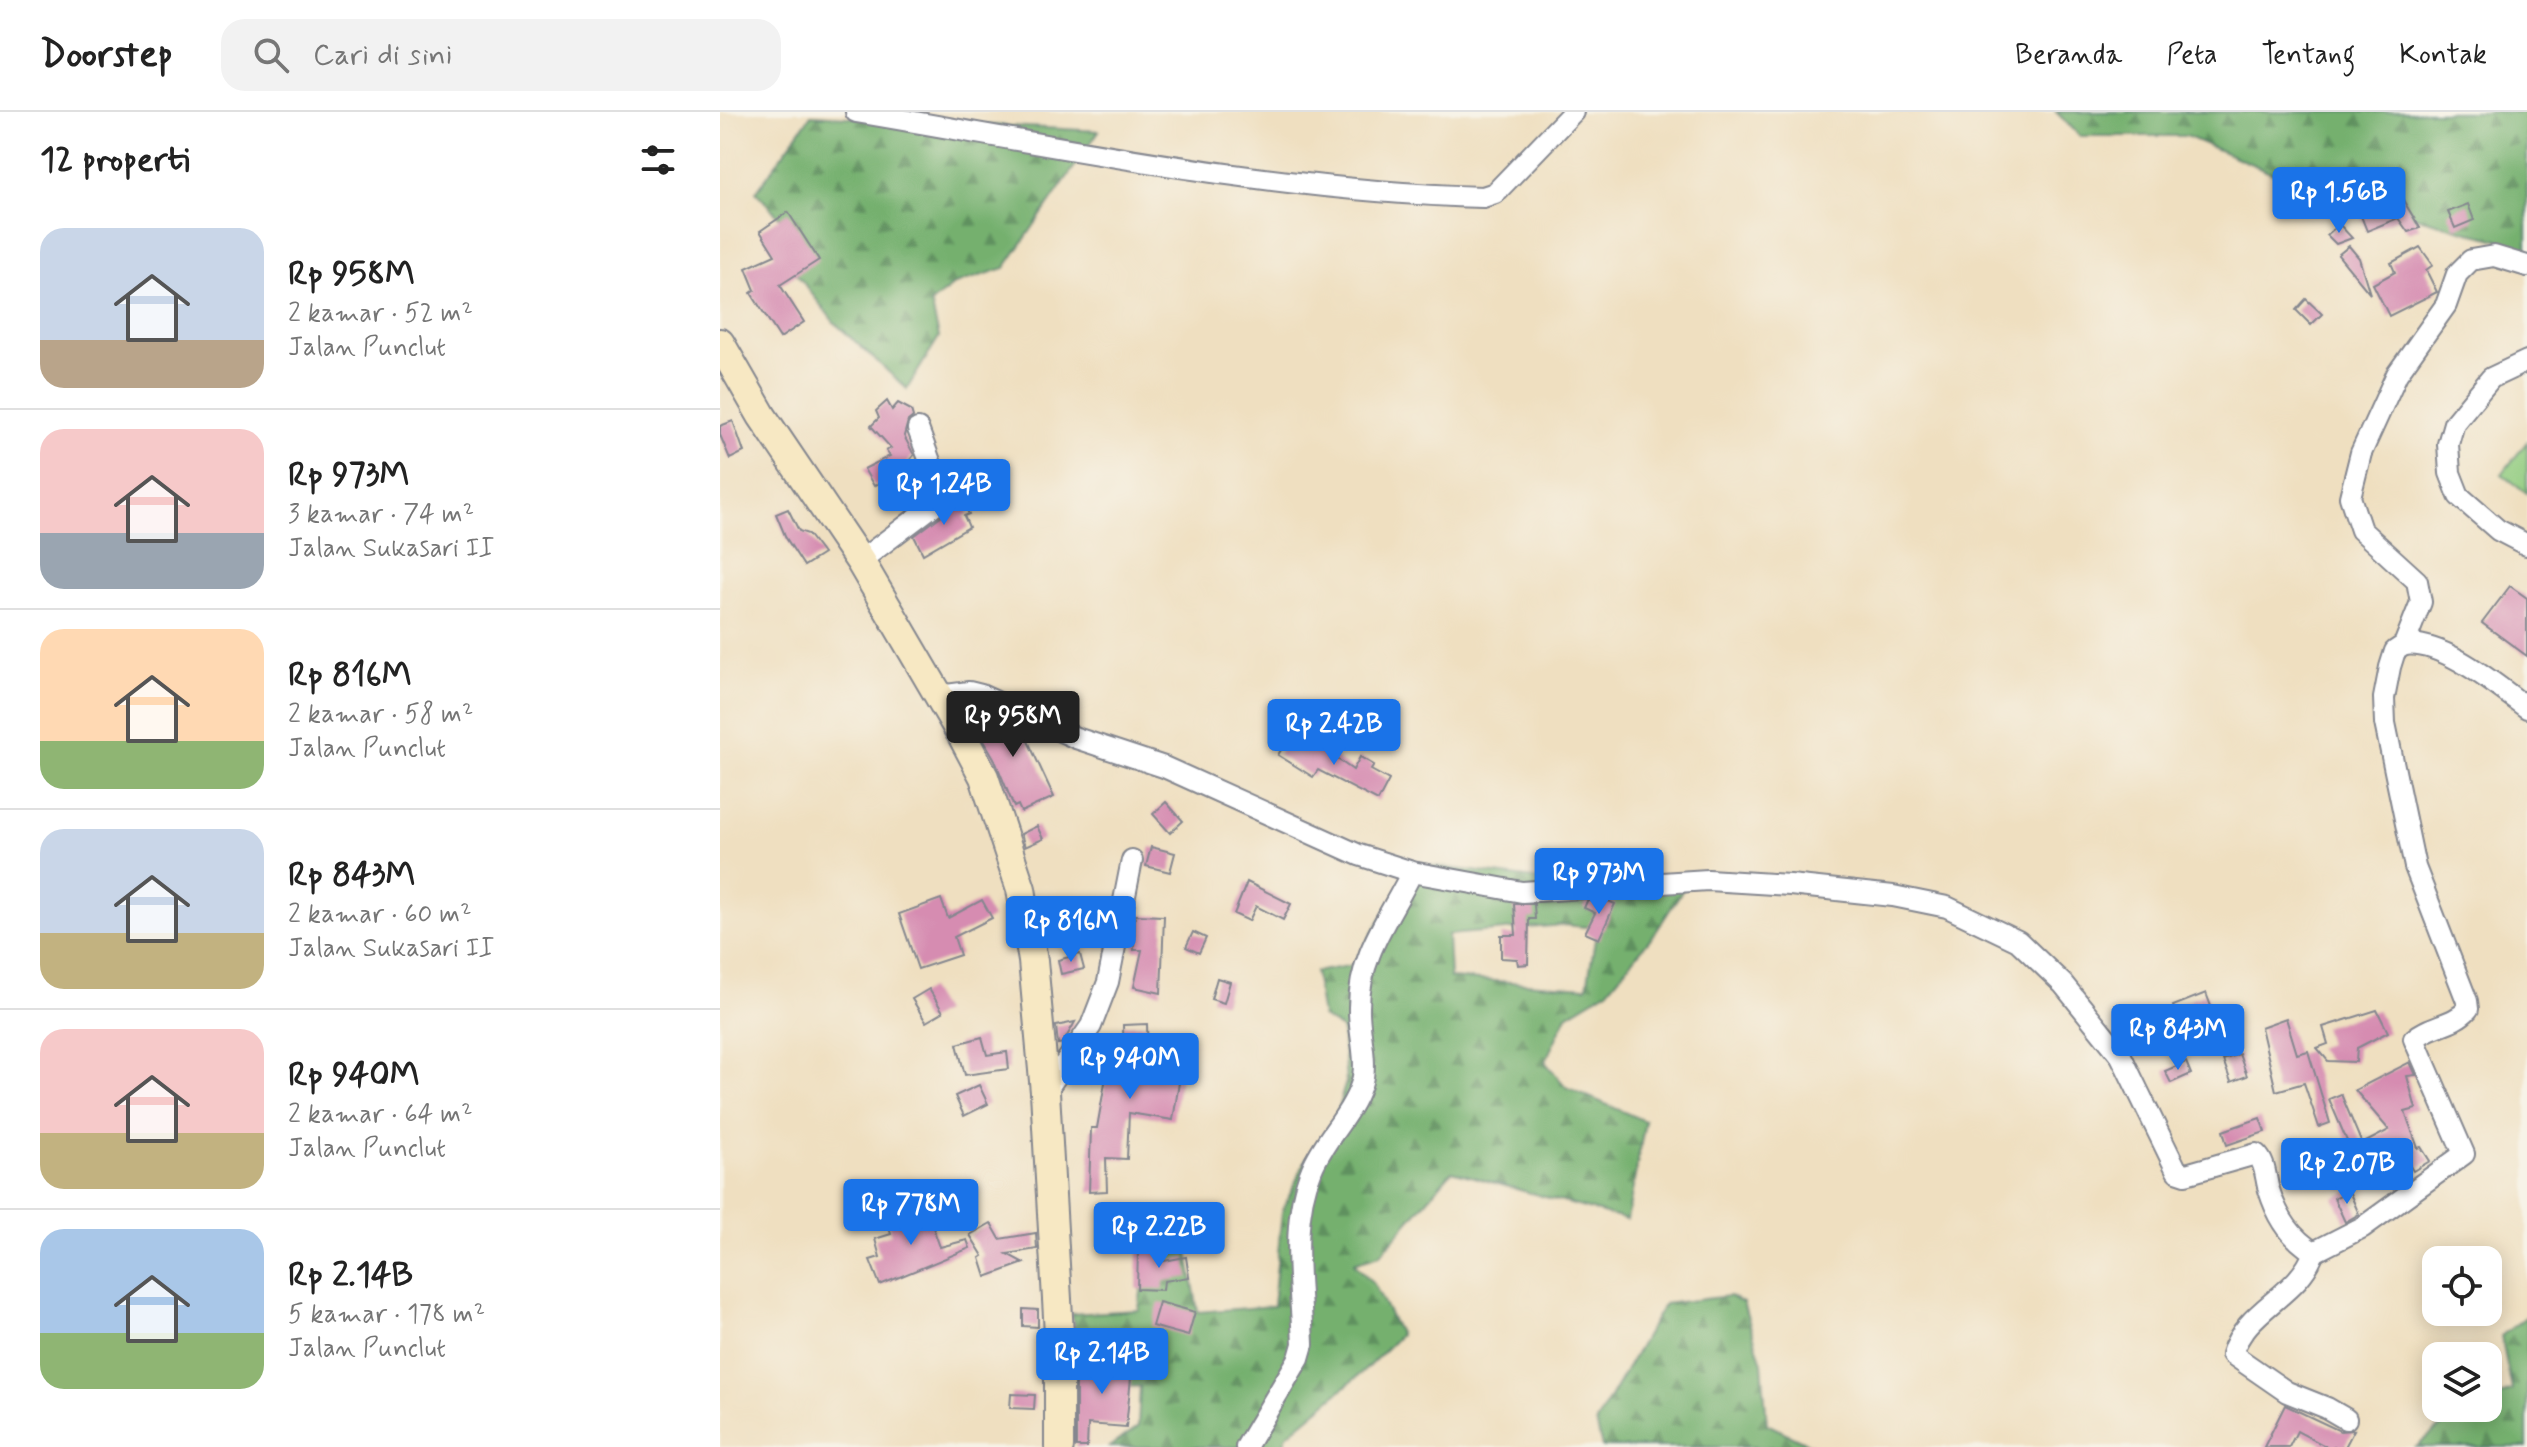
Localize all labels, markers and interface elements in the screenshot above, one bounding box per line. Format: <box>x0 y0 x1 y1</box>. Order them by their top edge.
search box <box>221 19 781 91</box>
text: Doorstep <box>40 31 173 80</box>
icon: search <box>249 33 293 77</box>
text: Cari di sini <box>313 36 453 75</box>
text: Beranda <box>2015 37 2122 74</box>
text: Peta <box>2166 37 2218 74</box>
text: Tentang <box>2262 37 2355 74</box>
text: Kontak <box>2399 37 2487 74</box>
text: 12 properti <box>40 138 190 183</box>
icon: filters <box>636 138 680 182</box>
pin: Rp 1.56B <box>2256 167 2422 235</box>
text: Rp 1.56B <box>2290 176 2388 210</box>
text: Rp 958M <box>288 252 415 297</box>
icon: home <box>104 260 200 356</box>
text: 2 kamar · 52 m² <box>288 297 473 331</box>
text: Jalan Punclut <box>288 331 446 365</box>
text: Rp 973M <box>288 453 409 498</box>
pin: Rp 1.24B <box>861 459 1027 527</box>
icon: home <box>104 461 200 557</box>
text: Rp 1.24B <box>896 468 992 502</box>
text: 3 kamar · 74 m² <box>288 498 474 532</box>
text: Jalan Sukasari II <box>288 532 494 566</box>
text: Rp 816M <box>288 653 412 698</box>
icon: home <box>104 661 200 757</box>
pin: Rp 958M <box>939 691 1087 759</box>
text: 2 kamar · 58 m² <box>288 698 473 732</box>
pin: Rp 2.42B <box>1251 699 1417 767</box>
text: Rp 958M <box>964 700 1062 734</box>
text: Rp 2.42B <box>1285 708 1383 742</box>
text: Jalan Punclut <box>288 732 446 766</box>
pin: Rp 973M <box>1525 848 1673 916</box>
text: Rp 843M <box>288 853 415 898</box>
text: Rp 973M <box>1553 857 1645 891</box>
icon: home <box>104 861 200 957</box>
pin: Rp 816M <box>997 896 1145 964</box>
text: 2 kamar · 60 m² <box>288 898 472 932</box>
text: Rp 816M <box>1024 905 1118 939</box>
text: Jalan Sukasari II <box>288 932 494 966</box>
pin: Rp 843M <box>2104 1004 2252 1072</box>
text: Rp 843M <box>2129 1013 2227 1047</box>
pin: Rp 940M <box>1056 1033 1204 1101</box>
text: Rp 940M <box>1080 1042 1180 1076</box>
text: Rp 940M <box>288 1053 419 1098</box>
icon: home <box>104 1061 200 1157</box>
text: 2 kamar · 64 m² <box>288 1098 473 1132</box>
text: Jalan Punclut <box>288 1132 446 1166</box>
pin: Rp 2.07B <box>2264 1138 2430 1206</box>
text: Rp 2.07B <box>2299 1147 2395 1181</box>
pin: Rp 778M <box>837 1179 985 1247</box>
text: Rp 778M <box>861 1188 961 1222</box>
pin: Rp 2.22B <box>1076 1202 1242 1270</box>
text: Rp 2.22B <box>1112 1211 1206 1245</box>
map controls <box>2422 1246 2502 1422</box>
button: locate <box>2422 1246 2502 1326</box>
text: Rp 2.14B <box>288 1253 413 1298</box>
icon: home <box>104 1261 200 1357</box>
text: 5 kamar · 178 m² <box>288 1298 485 1332</box>
pin: Rp 2.14B <box>1019 1328 1185 1396</box>
text: Jalan Punclut <box>288 1332 446 1366</box>
text: Rp 2.14B <box>1054 1337 1150 1371</box>
button: layers <box>2422 1342 2502 1422</box>

